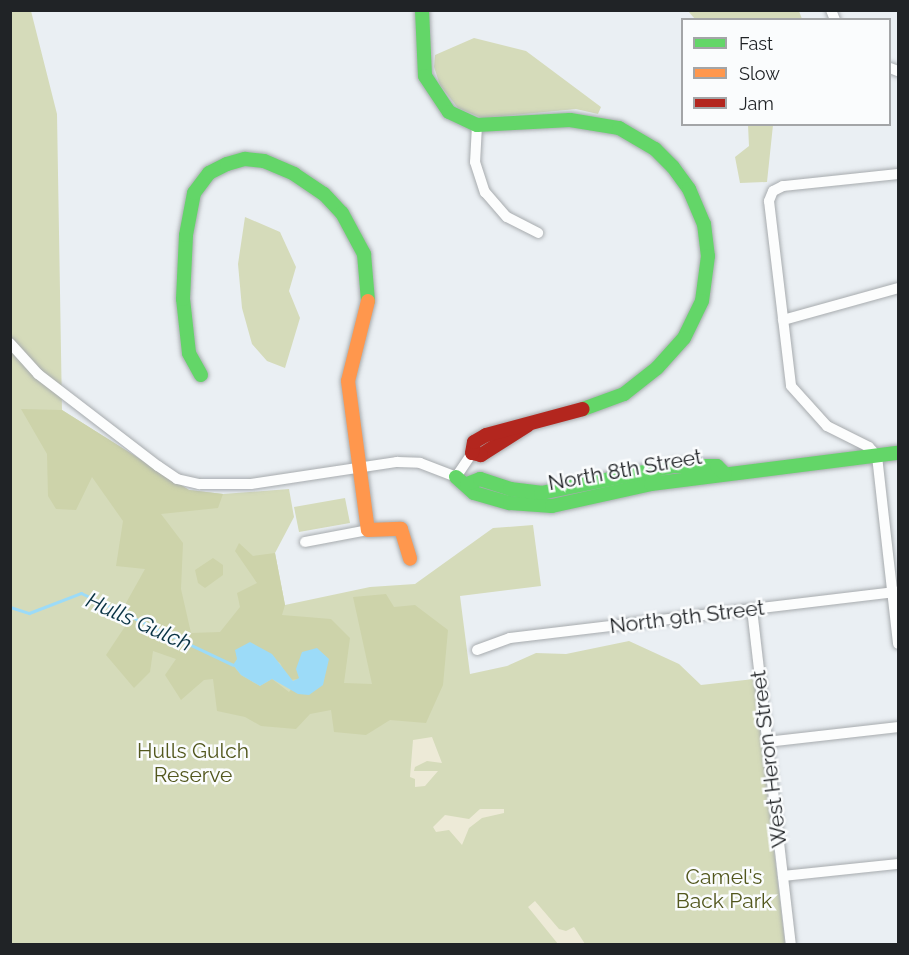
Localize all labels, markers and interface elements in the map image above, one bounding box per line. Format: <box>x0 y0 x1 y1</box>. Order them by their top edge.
legend <box>681 18 891 126</box>
text: Fast <box>739 33 773 54</box>
text: Slow <box>739 63 780 84</box>
text: Jam <box>739 93 774 114</box>
street label: North 8th Street <box>546 444 704 496</box>
water label: Hulls Gulch <box>82 587 196 657</box>
street label: North 9th Street <box>608 595 766 639</box>
street label: West Heron Street <box>746 669 792 849</box>
park label: Hulls Gulch Reserve <box>137 738 249 788</box>
park label: Camel's Back Park <box>676 864 772 914</box>

